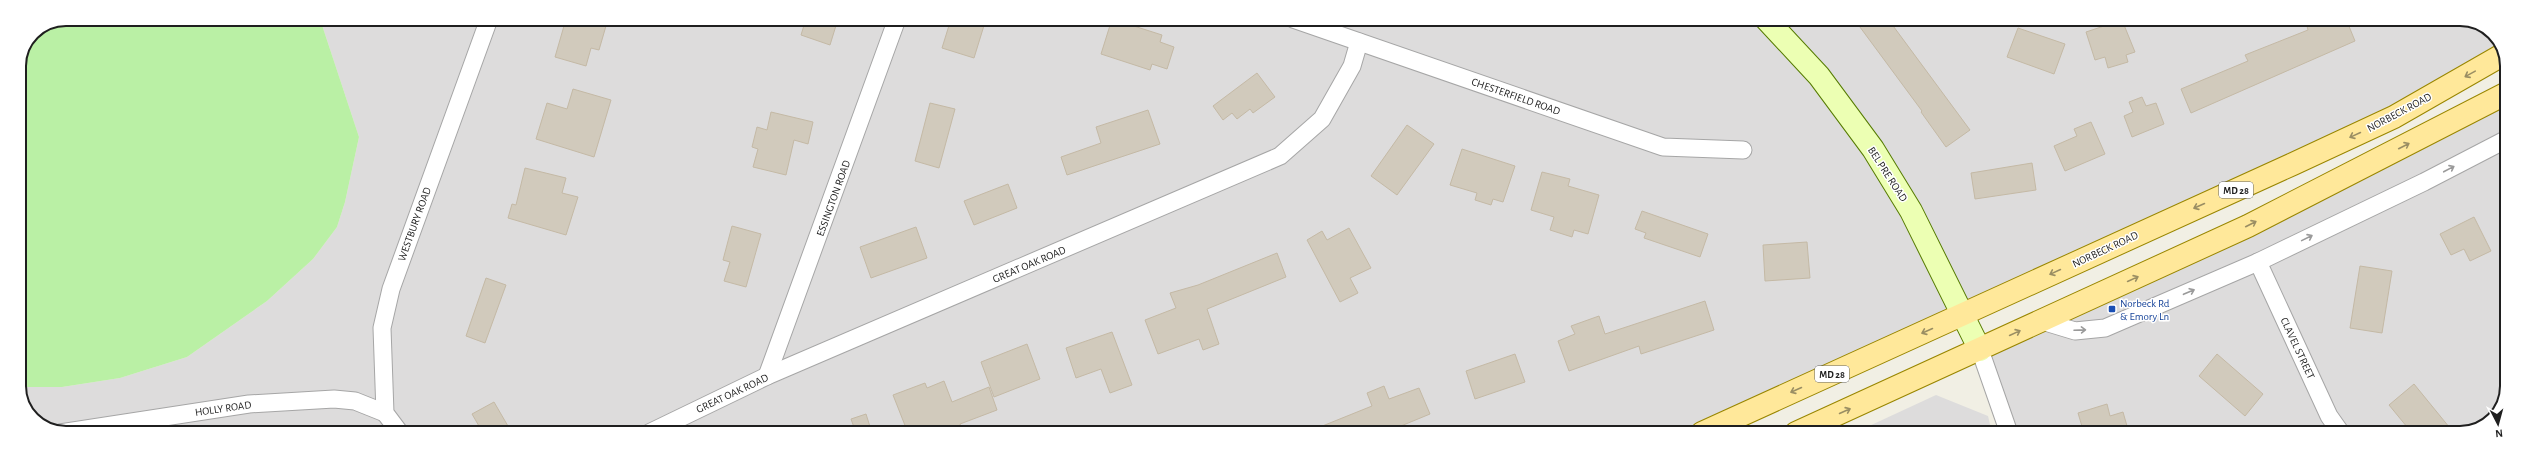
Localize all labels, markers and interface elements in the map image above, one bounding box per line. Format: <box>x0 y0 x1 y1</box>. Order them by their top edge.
one-way arrow <box>2464 70 2476 78</box>
street label: CHESTERFIELD ROAD <box>1470 76 1562 117</box>
street label: NORBECK ROAD <box>2365 91 2433 134</box>
one-way arrow <box>2350 132 2362 139</box>
one-way arrow <box>2398 142 2410 149</box>
street label: BEL PRE ROAD <box>1866 145 1909 204</box>
street label: ESSINGTON ROAD <box>815 159 852 238</box>
one-way arrow <box>2443 165 2455 172</box>
road number: MD 28 <box>2219 182 2253 198</box>
street label: WESTBURY ROAD <box>396 186 433 263</box>
one-way arrow <box>2193 203 2205 211</box>
one-way arrow <box>2245 220 2257 228</box>
street label: NORBECK ROAD <box>2071 229 2140 270</box>
one-way arrow <box>2301 234 2313 241</box>
street label: GREAT OAK ROAD <box>991 244 1067 285</box>
one-way arrow <box>2049 269 2061 276</box>
one-way arrow <box>2127 275 2139 282</box>
one-way arrow <box>2182 288 2194 295</box>
place label: Norbeck Rd & Emory Ln <box>2120 298 2170 322</box>
marker: Norbeck Rd & Emory Ln <box>2107 304 2117 314</box>
street label: CLAVEL STREET <box>2278 316 2317 381</box>
one-way arrow <box>2073 327 2086 334</box>
one-way arrow <box>1921 328 1933 335</box>
one-way arrow <box>2009 329 2021 337</box>
road number: MD 28 <box>1815 366 1849 382</box>
street label: GREAT OAK ROAD <box>694 372 770 415</box>
one-way arrow <box>1790 387 1802 394</box>
street label: HOLLY ROAD <box>194 399 252 418</box>
north arrow <box>2478 404 2518 444</box>
one-way arrow <box>1838 407 1850 414</box>
text: N <box>2495 428 2503 439</box>

